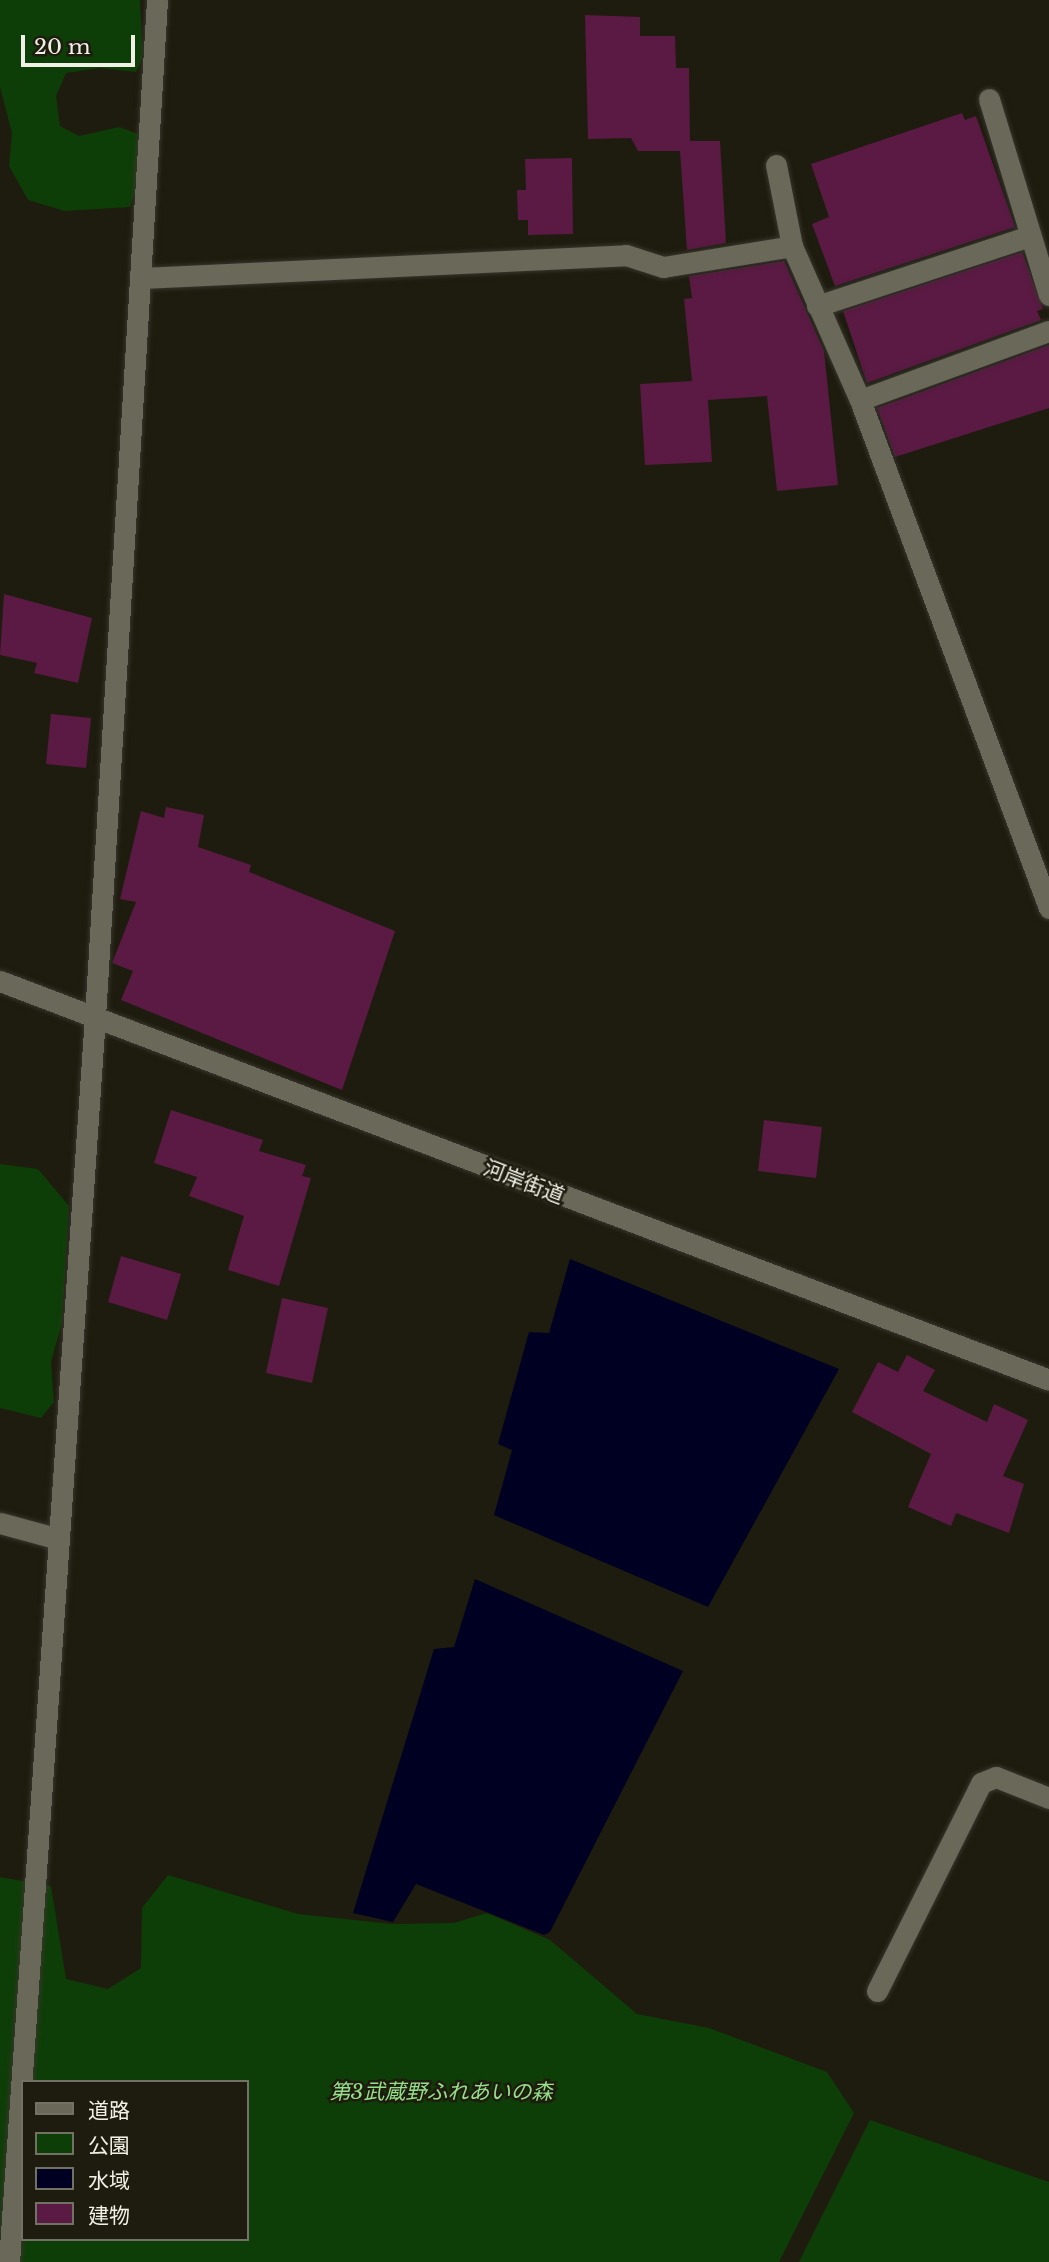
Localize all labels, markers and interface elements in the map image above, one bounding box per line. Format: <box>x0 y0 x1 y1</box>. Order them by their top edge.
scale bar <box>24 21 138 65</box>
text: 20 m <box>34 34 91 60</box>
street label: 河岸街道 <box>480 1155 568 1209</box>
park label: 第3武蔵野ふれあいの森 <box>330 2079 552 2105</box>
legend <box>21 2080 248 2241</box>
text: 道路 <box>88 2098 130 2124</box>
text: 公園 <box>88 2133 130 2159</box>
text: 水域 <box>88 2168 130 2194</box>
text: 建物 <box>88 2203 130 2229</box>

